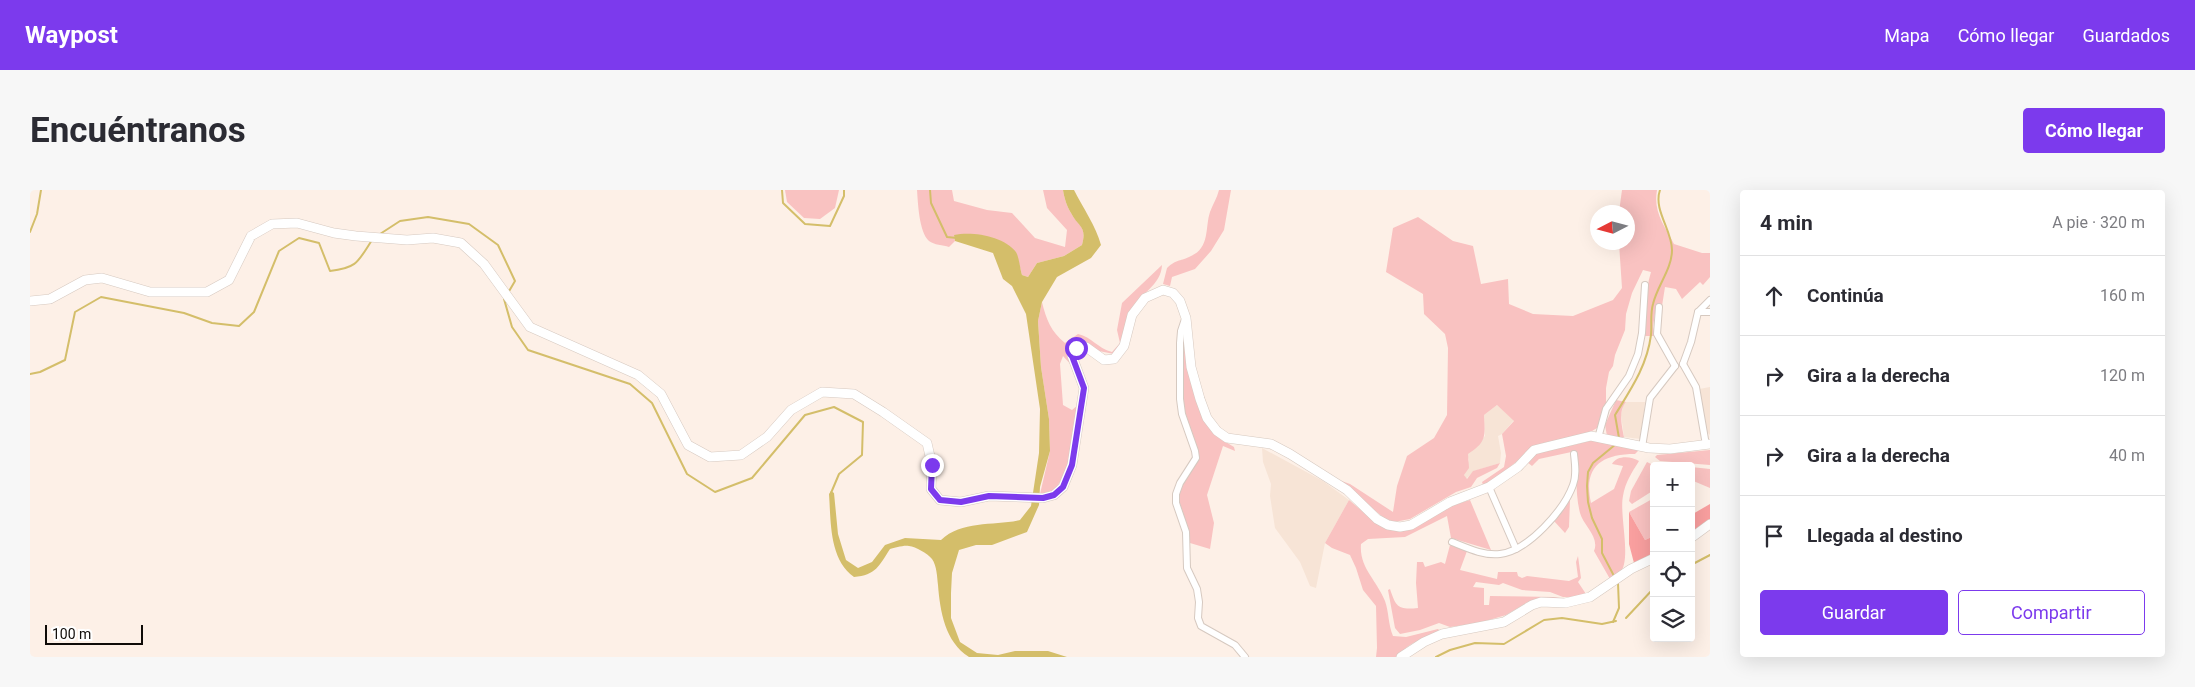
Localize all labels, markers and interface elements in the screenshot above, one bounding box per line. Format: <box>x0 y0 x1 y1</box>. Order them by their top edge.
text: Waypost <box>25 21 118 49</box>
text: Mapa <box>1884 25 1930 46</box>
text: Cómo llegar <box>1958 25 2054 46</box>
text: Guardados <box>2082 25 2170 46</box>
button: Cómo llegar <box>2023 108 2165 153</box>
text: Encuéntranos <box>30 110 246 151</box>
north arrow <box>1590 205 1635 250</box>
text: 4 min <box>1760 211 1813 235</box>
text: A pie · 320 m <box>2052 213 2145 232</box>
icon: ahead <box>1760 282 1788 310</box>
text: Continúa <box>1807 284 1884 307</box>
text: 160 m <box>2100 286 2145 305</box>
route start <box>1065 337 1088 360</box>
icon: right <box>1760 362 1788 390</box>
text: Gira a la derecha <box>1807 364 1950 387</box>
text: 120 m <box>2100 366 2145 385</box>
icon: right <box>1760 442 1788 470</box>
text: Gira a la derecha <box>1807 444 1950 467</box>
text: 40 m <box>2109 446 2145 465</box>
route end <box>921 454 944 477</box>
map controls <box>1650 462 1695 642</box>
button: + <box>1650 462 1695 507</box>
button: − <box>1650 507 1695 552</box>
icon: arrive <box>1760 522 1788 550</box>
text: Llegada al destino <box>1807 524 1963 547</box>
button: locate <box>1650 552 1695 597</box>
button: Guardar <box>1760 590 1948 635</box>
button: Compartir <box>1958 590 2145 635</box>
button: layers <box>1650 597 1695 642</box>
scale bar <box>45 622 142 645</box>
text: 100 m <box>52 626 91 642</box>

